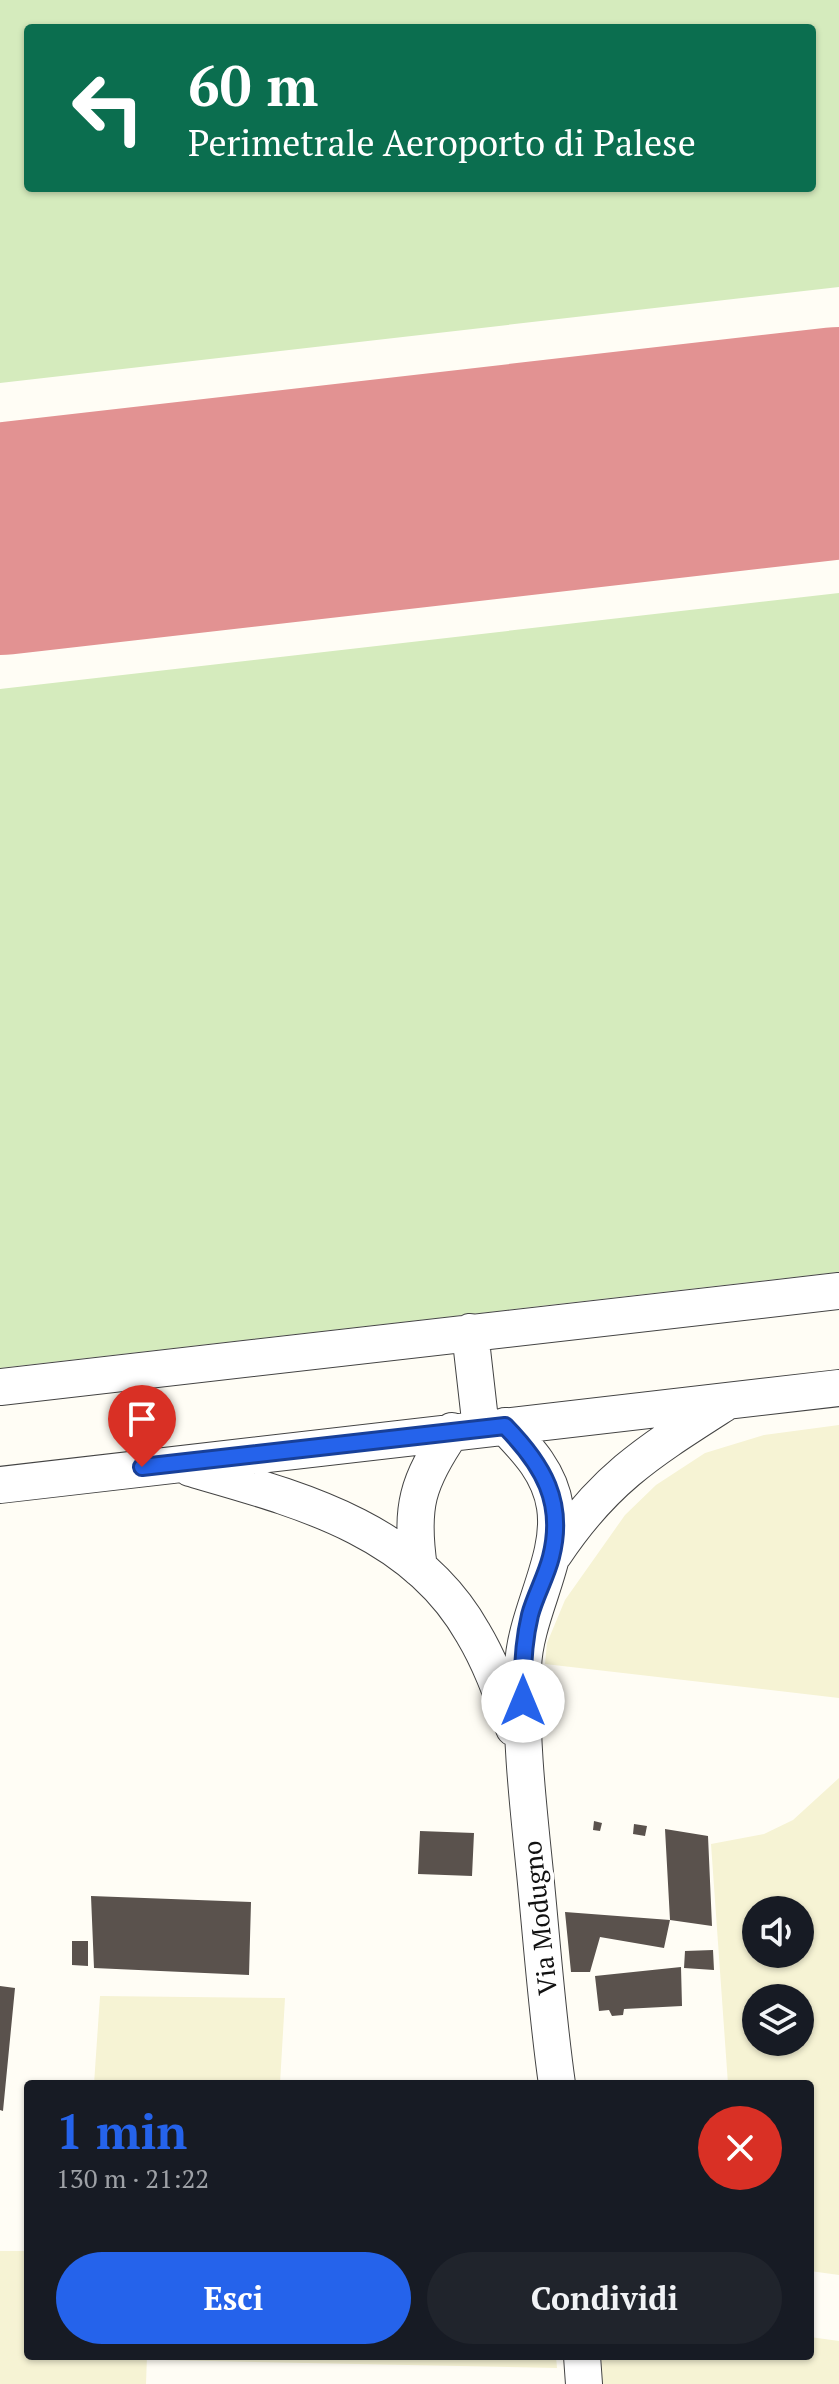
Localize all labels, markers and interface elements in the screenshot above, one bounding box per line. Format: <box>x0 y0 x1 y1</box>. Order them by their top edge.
text: 60 m <box>188 48 318 122</box>
icon: left <box>56 56 160 160</box>
text: Perimetrale Aeroporto di Palese <box>188 119 696 166</box>
pin <box>108 1385 176 1467</box>
icon: arrive <box>120 1397 164 1441</box>
position arrow <box>481 1659 565 1743</box>
street label: Via Modugno <box>514 1839 564 1997</box>
map controls <box>742 1896 814 2056</box>
button: sound <box>742 1896 814 1968</box>
button: layers <box>742 1984 814 2056</box>
text: 1 min <box>56 2099 187 2163</box>
button: close <box>698 2106 782 2190</box>
text: 130 m · 21:22 <box>56 2161 209 2195</box>
button: Esci <box>56 2252 411 2344</box>
button: Condividi <box>427 2252 782 2344</box>

